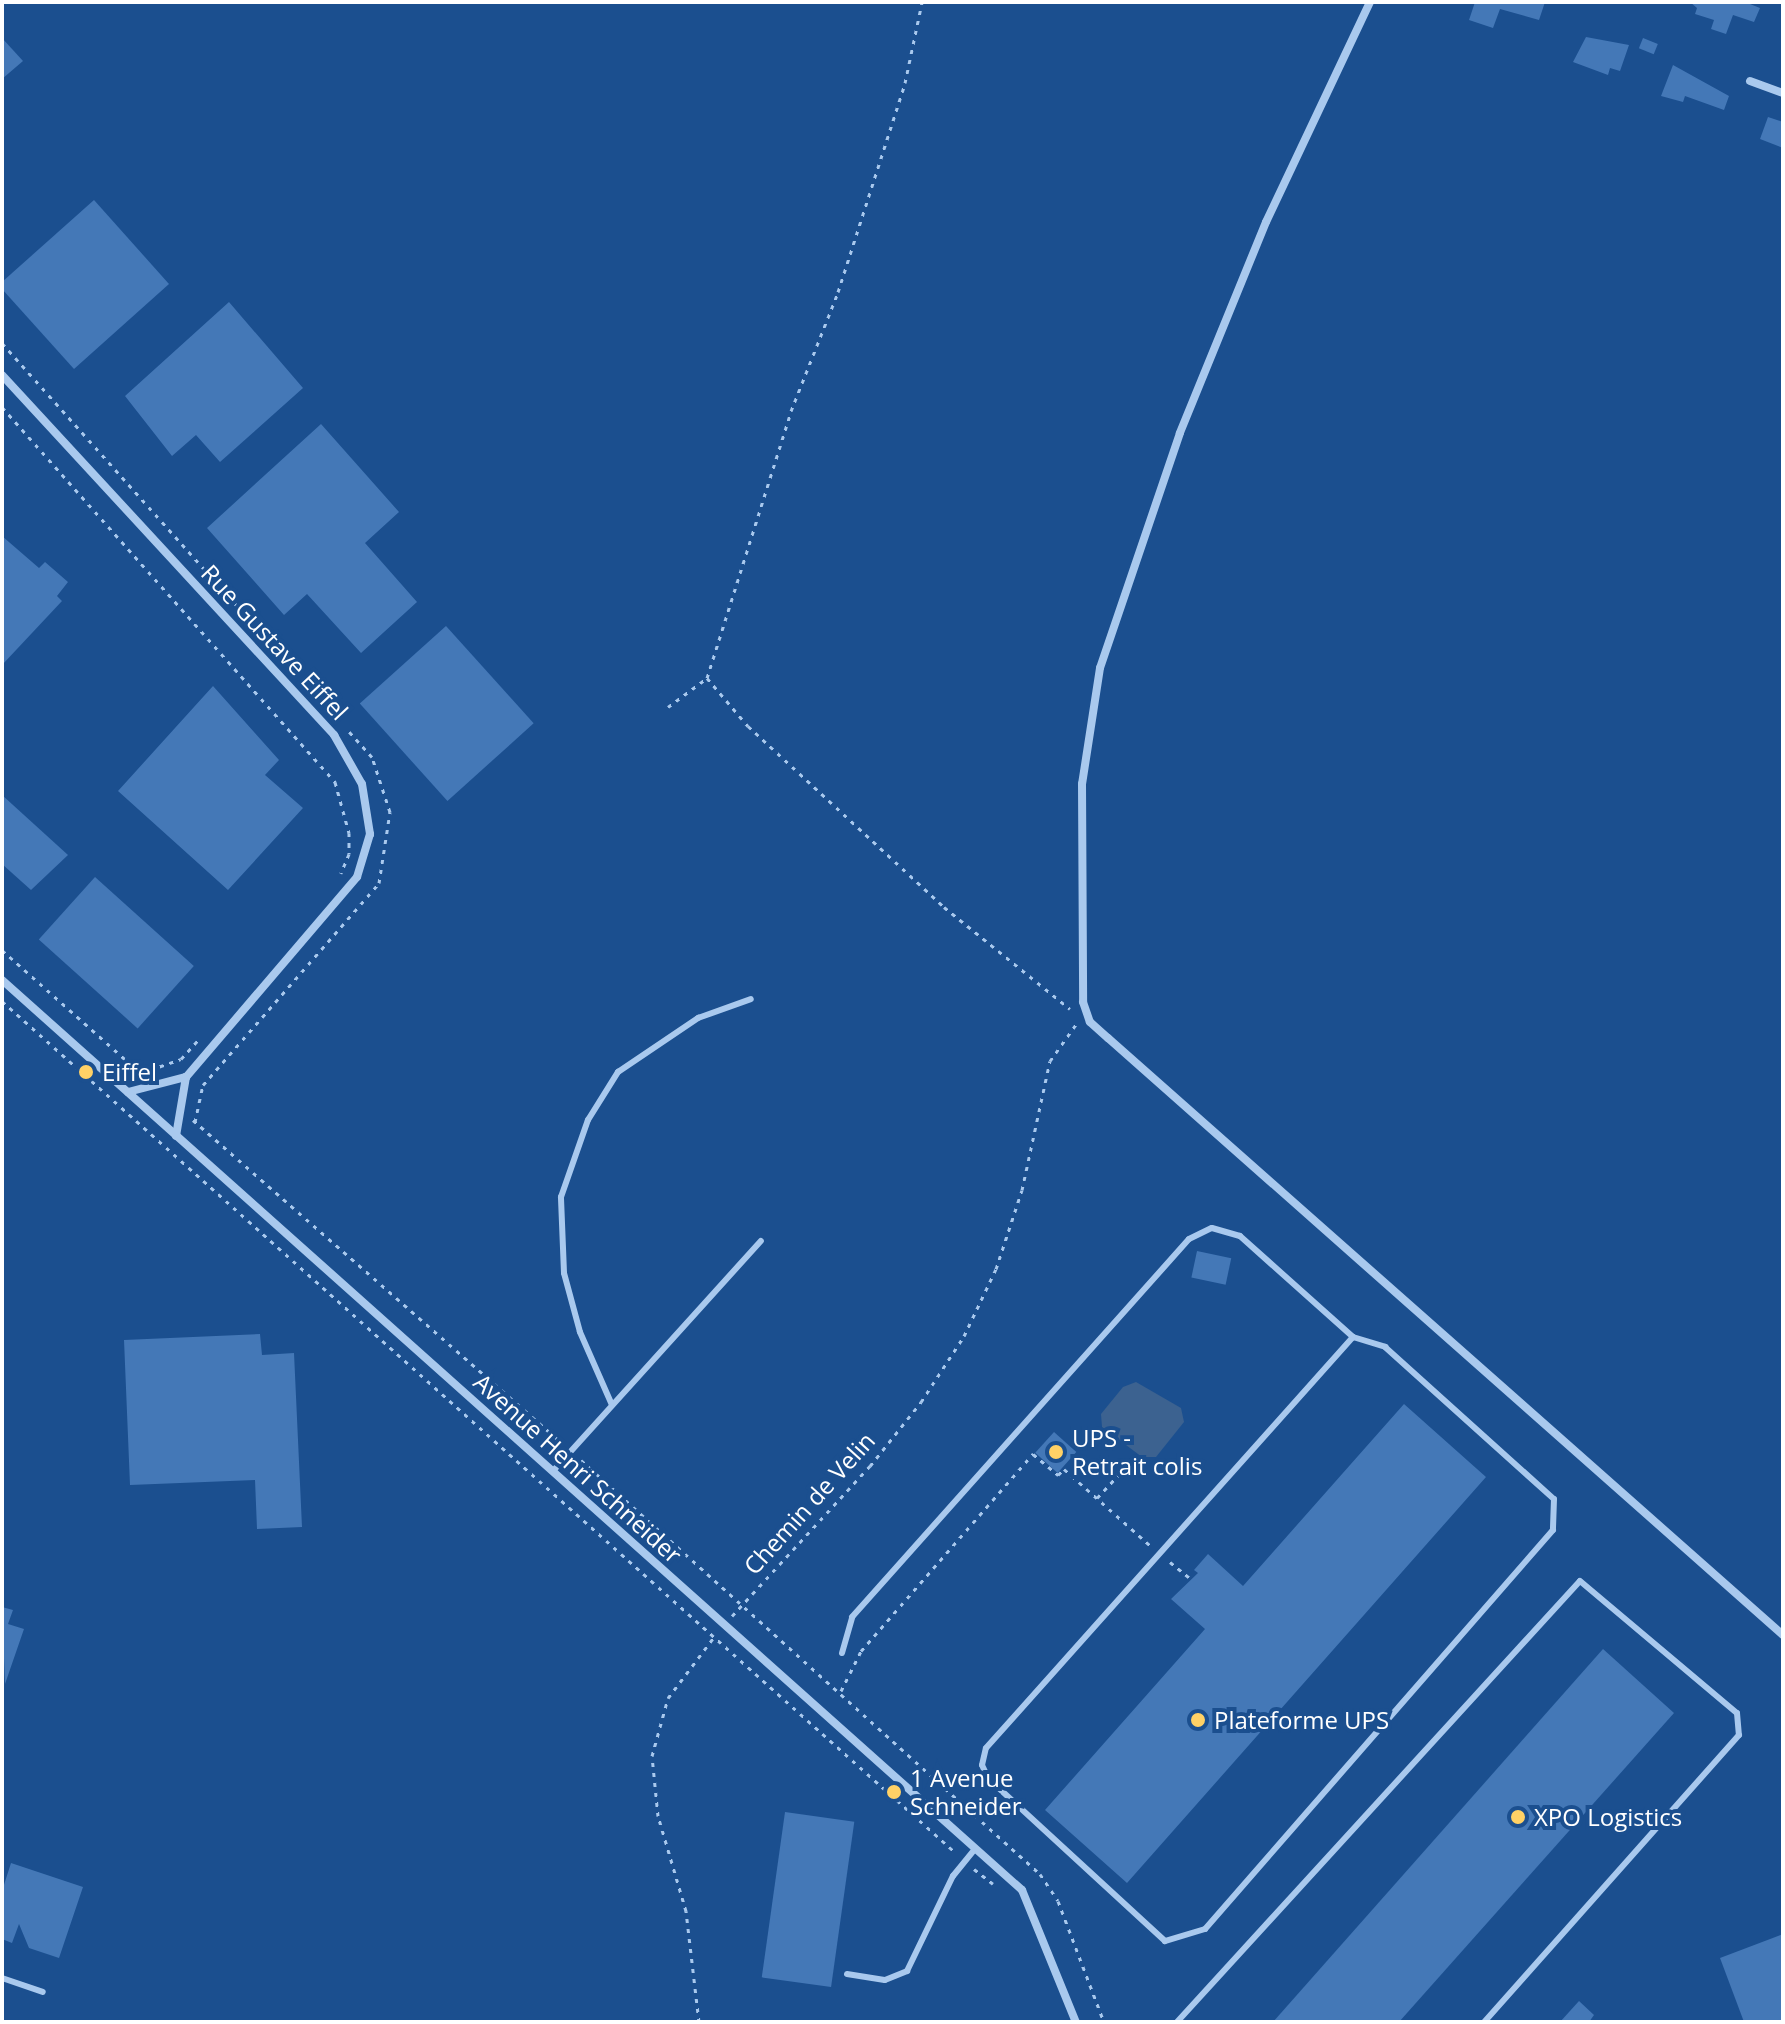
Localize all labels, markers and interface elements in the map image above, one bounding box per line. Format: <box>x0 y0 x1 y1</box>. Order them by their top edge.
street label: Rue Gustave Eiffel <box>196 558 354 726</box>
place label: Eiffel <box>102 1058 157 1086</box>
marker: Eiffel <box>77 1063 95 1081</box>
street label: Avenue Henri Schneider <box>468 1367 688 1569</box>
place label: UPS - Retrait colis <box>1072 1424 1202 1480</box>
street label: Chemin de Velin <box>738 1426 880 1580</box>
marker: UPS - Retrait colis <box>1047 1443 1065 1461</box>
place label: Plateforme UPS <box>1214 1706 1389 1734</box>
marker: Plateforme UPS <box>1189 1711 1207 1729</box>
place label: 1 Avenue Schneider <box>910 1764 1022 1820</box>
marker: 1 Avenue Schneider <box>885 1783 903 1801</box>
place label: XPO Logistics <box>1534 1803 1682 1831</box>
marker: XPO Logistics <box>1509 1808 1527 1826</box>

